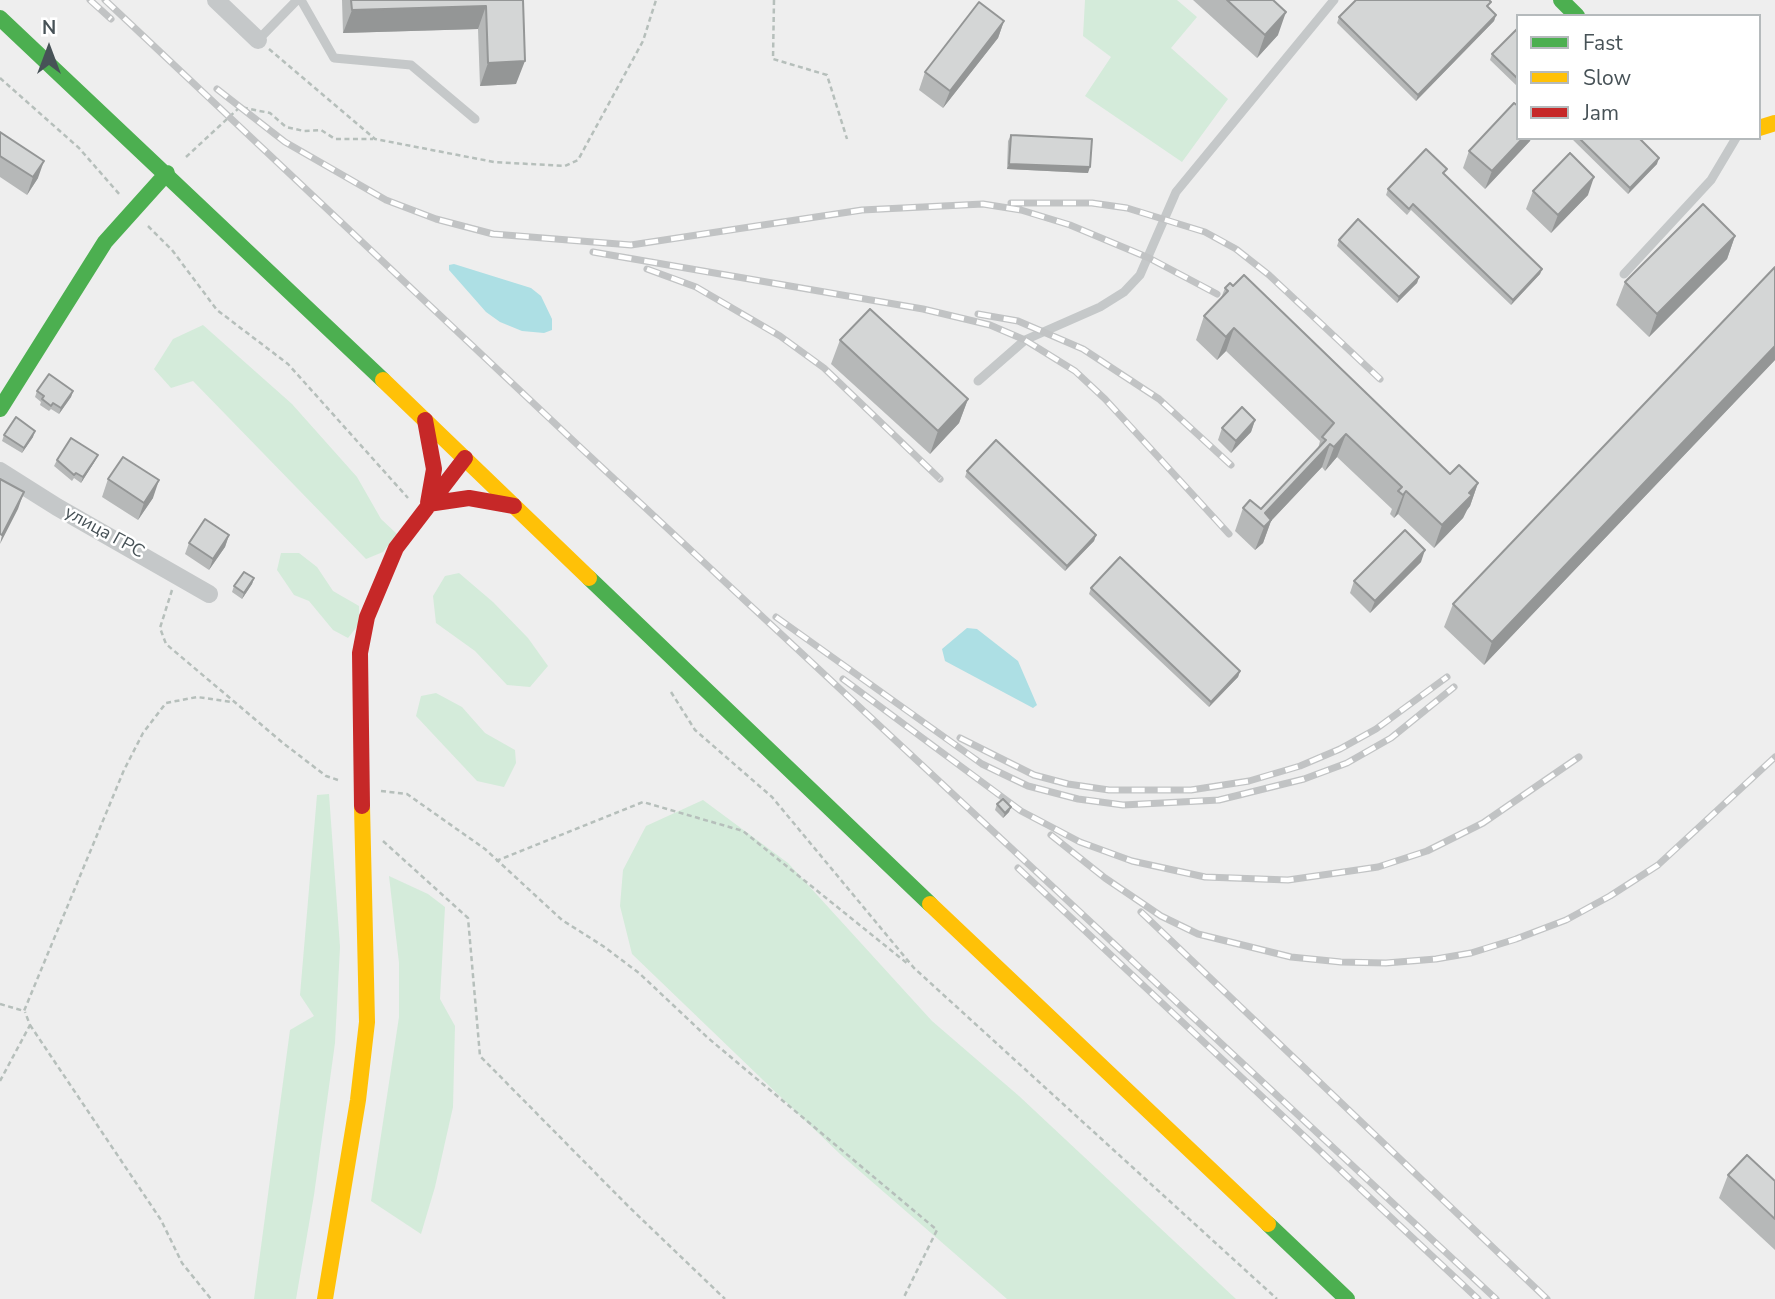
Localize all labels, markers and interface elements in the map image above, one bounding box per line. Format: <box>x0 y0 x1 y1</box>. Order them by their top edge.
north arrow <box>14 14 84 84</box>
legend <box>1516 14 1761 140</box>
text: N <box>42 15 56 41</box>
text: Fast <box>1583 29 1623 57</box>
text: Slow <box>1583 64 1631 92</box>
text: Jam <box>1583 99 1619 127</box>
street label: улица ГРС <box>60 502 148 564</box>

